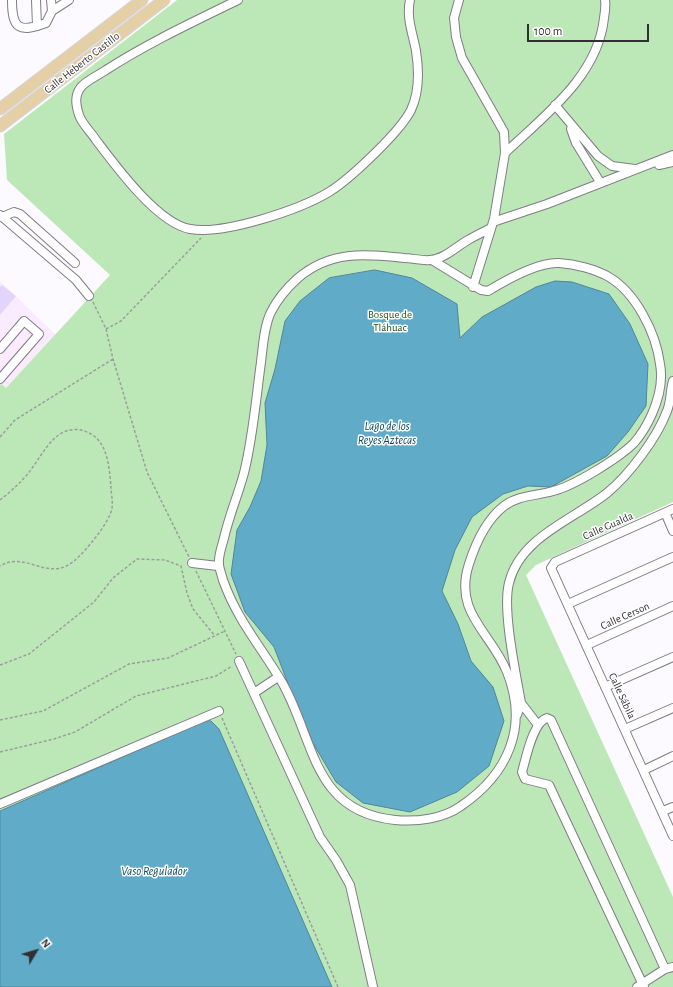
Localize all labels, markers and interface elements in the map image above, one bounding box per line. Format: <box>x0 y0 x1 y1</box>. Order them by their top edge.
scale bar <box>529 16 651 42</box>
text: 100 m <box>534 25 562 37</box>
street label: Calle Heberto Castillo <box>42 29 122 97</box>
park label: Bosque de Tláhuac <box>368 308 412 334</box>
water label: Lago de los Reyes Aztecas <box>358 419 416 447</box>
street label: Calle Gualda <box>581 509 635 543</box>
street label: Calle Cerson <box>598 599 652 633</box>
street label: Calle Sábila <box>606 671 638 721</box>
water label: Vaso Regulador <box>121 864 187 878</box>
north arrow <box>16 931 56 971</box>
text: N <box>39 937 53 950</box>

